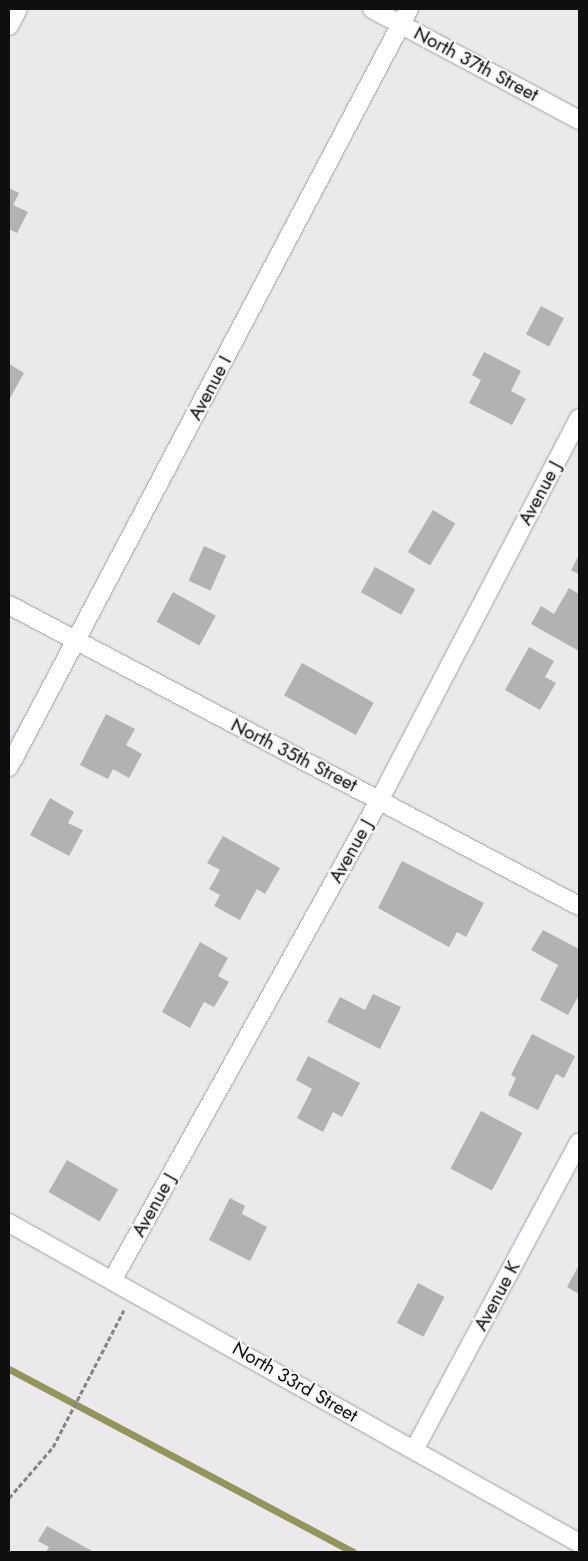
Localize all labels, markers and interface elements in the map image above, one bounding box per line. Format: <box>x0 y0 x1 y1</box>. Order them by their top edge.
street label: North 37th Street <box>410 22 542 106</box>
street label: Avenue I <box>184 352 236 424</box>
street label: Avenue J <box>514 457 566 529</box>
street label: North 35th Street <box>227 713 361 797</box>
street label: Avenue J <box>324 815 378 887</box>
street label: Avenue J <box>127 1169 181 1241</box>
street label: Avenue K <box>469 1257 525 1335</box>
street label: North 33rd Street <box>228 1337 362 1427</box>

